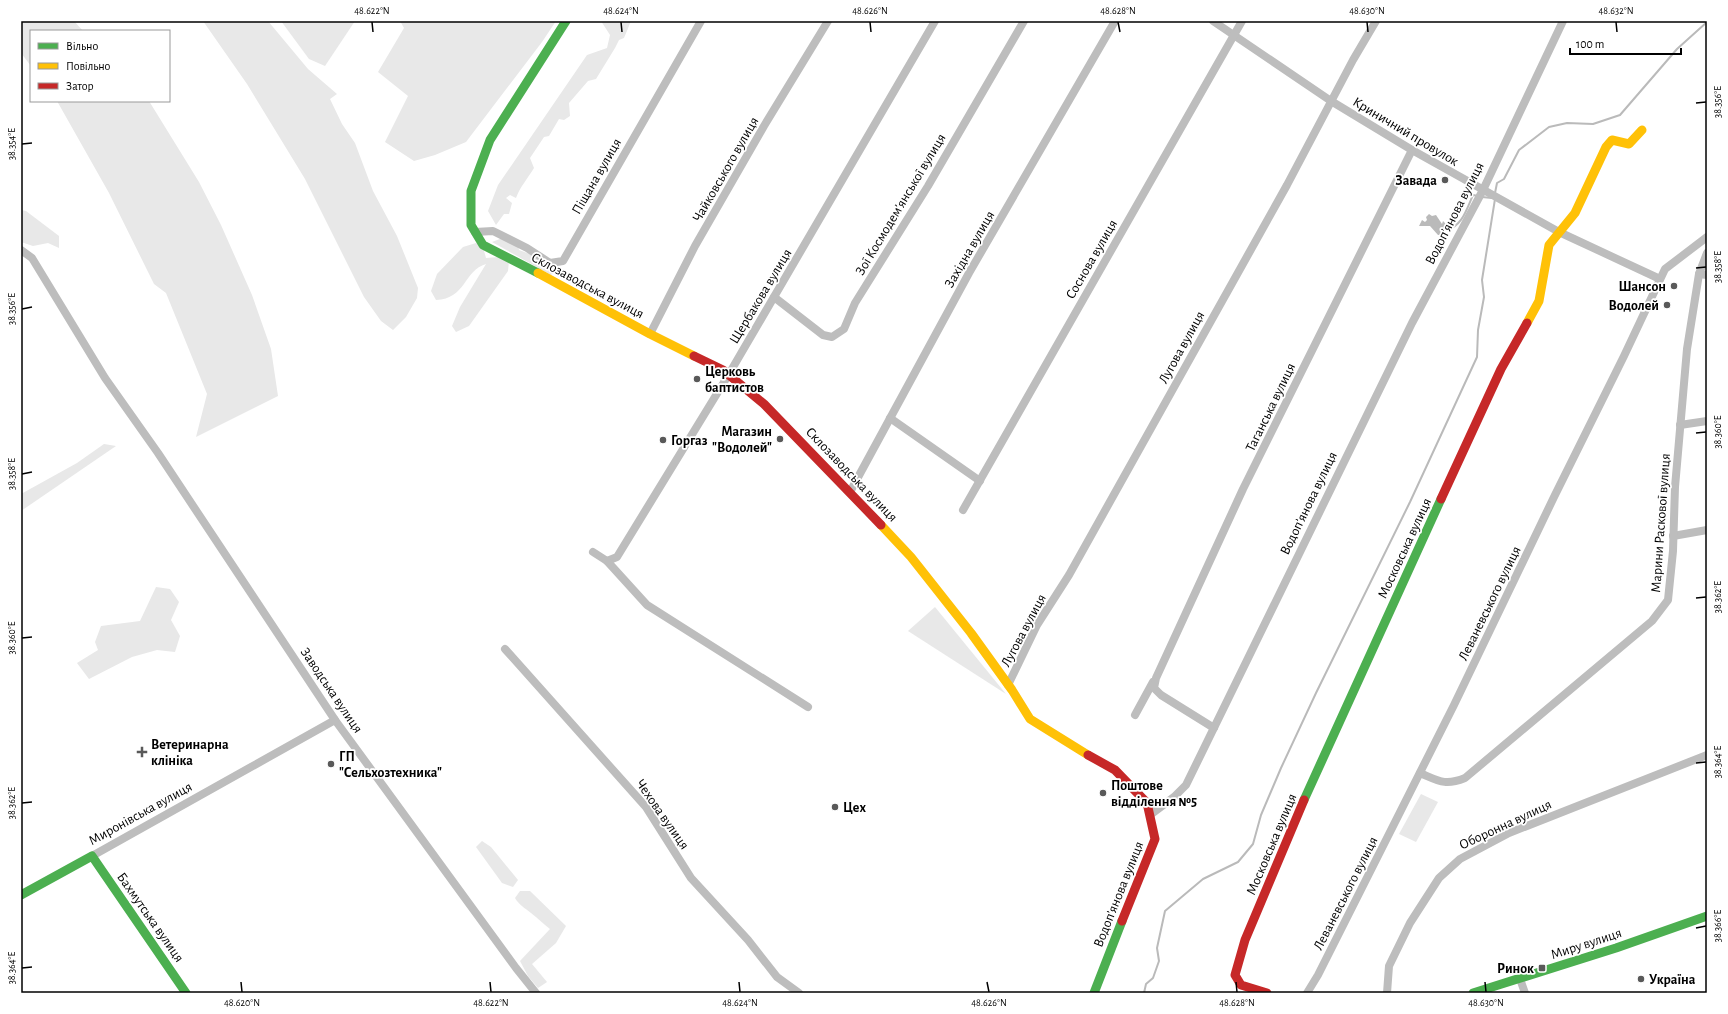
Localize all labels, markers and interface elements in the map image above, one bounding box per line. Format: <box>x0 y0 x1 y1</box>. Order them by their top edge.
text: 48.622°N <box>354 6 390 16</box>
text: 48.624°N <box>603 6 639 16</box>
text: 48.626°N <box>852 6 888 16</box>
text: 48.628°N <box>1100 6 1136 16</box>
text: 48.630°N <box>1349 6 1385 16</box>
text: 48.632°N <box>1599 6 1633 16</box>
legend <box>30 30 170 102</box>
scale bar <box>1570 30 1681 56</box>
text: 100 m <box>1576 38 1604 50</box>
text: Вільно <box>66 40 98 52</box>
text: Повільно <box>66 60 111 72</box>
text: Затор <box>66 80 94 92</box>
text: 38.356°E <box>1713 86 1723 118</box>
street label: Криничний провулок <box>1350 95 1461 169</box>
street label: Чайковського вулиця <box>690 115 762 224</box>
text: 38.354°E <box>7 128 17 160</box>
street label: Зої Космодем’янської вулиця <box>853 131 949 278</box>
street label: Піщана вулиця <box>570 136 624 217</box>
street label: Водоп’янова вулиця <box>1423 160 1487 267</box>
place label: Завада <box>1395 174 1437 188</box>
marker: Завада <box>1440 175 1450 185</box>
street label: Західна вулиця <box>942 209 997 290</box>
street label: Соснова вулиця <box>1064 217 1120 302</box>
street label: Щербакова вулиця <box>727 247 795 346</box>
street label: Склозаводська вулиця <box>529 250 646 321</box>
text: 38.358°E <box>1713 251 1723 283</box>
place label: Шансон <box>1619 280 1666 294</box>
marker: Шансон <box>1669 281 1679 291</box>
text: 38.356°E <box>7 293 17 325</box>
place label: Водолей <box>1609 299 1659 313</box>
marker: Водолей <box>1662 300 1672 310</box>
street label: Лугова вулиця <box>1156 309 1207 386</box>
street label: Таганська вулиця <box>1243 361 1298 454</box>
place label: Церковь баптистов <box>705 365 764 395</box>
marker: Церковь баптистов <box>692 374 702 384</box>
text: 38.360°E <box>1713 415 1723 449</box>
place label: Магазин "Водолей" <box>712 425 772 455</box>
street label: Склозаводська вулиця <box>803 425 900 525</box>
place label: Горгаз <box>671 434 708 448</box>
marker: Магазин "Водолей" <box>775 434 785 444</box>
marker: Горгаз <box>658 435 668 445</box>
street label: Водоп’янова вулиця <box>1278 450 1340 557</box>
street label: Марини Раскової вулиця <box>1649 453 1673 593</box>
text: 38.358°E <box>7 458 17 490</box>
street label: Московська вулиця <box>1376 496 1434 601</box>
street label: Леваневського вулиця <box>1456 544 1524 663</box>
text: 38.362°E <box>1713 581 1723 613</box>
street label: Лугова вулиця <box>999 592 1049 669</box>
text: 38.360°E <box>7 621 17 655</box>
street label: Заводська вулиця <box>298 645 365 736</box>
place label: Ветеринарна клініка <box>151 738 229 768</box>
marker: Ветеринарна клініка <box>136 746 148 758</box>
text: 38.364°E <box>1713 746 1723 778</box>
place label: ГП "Сельхозтехника" <box>339 750 442 780</box>
marker: ГП "Сельхозтехника" <box>326 759 336 769</box>
street label: Чехова вулиця <box>633 777 691 852</box>
place label: Поштове відділення №5 <box>1111 779 1197 809</box>
street label: Миронівська вулиця <box>87 780 194 848</box>
text: 38.362°E <box>7 787 17 819</box>
marker: Поштове відділення №5 <box>1098 788 1108 798</box>
street label: Московська вулиця <box>1244 792 1300 897</box>
street label: Оборонна вулиця <box>1457 797 1554 852</box>
place label: Цех <box>843 801 866 815</box>
marker: Цех <box>830 802 840 812</box>
street label: Леваневського вулиця <box>1311 834 1381 952</box>
street label: Водоп’янова вулиця <box>1091 839 1147 949</box>
street label: Бахмутська вулиця <box>114 870 186 965</box>
text: 38.366°E <box>1713 910 1723 942</box>
street label: Миру вулиця <box>1549 926 1624 962</box>
text: 38.364°E <box>7 952 17 984</box>
place label: Ринок <box>1497 962 1534 976</box>
marker: Ринок <box>1537 963 1547 973</box>
place label: Україна <box>1649 973 1696 987</box>
marker: Україна <box>1636 974 1646 984</box>
text: 48.620°N <box>224 998 260 1008</box>
text: 48.622°N <box>473 998 509 1008</box>
text: 48.624°N <box>722 998 758 1008</box>
text: 48.626°N <box>971 998 1007 1008</box>
text: 48.628°N <box>1219 998 1255 1008</box>
text: 48.630°N <box>1468 998 1504 1008</box>

